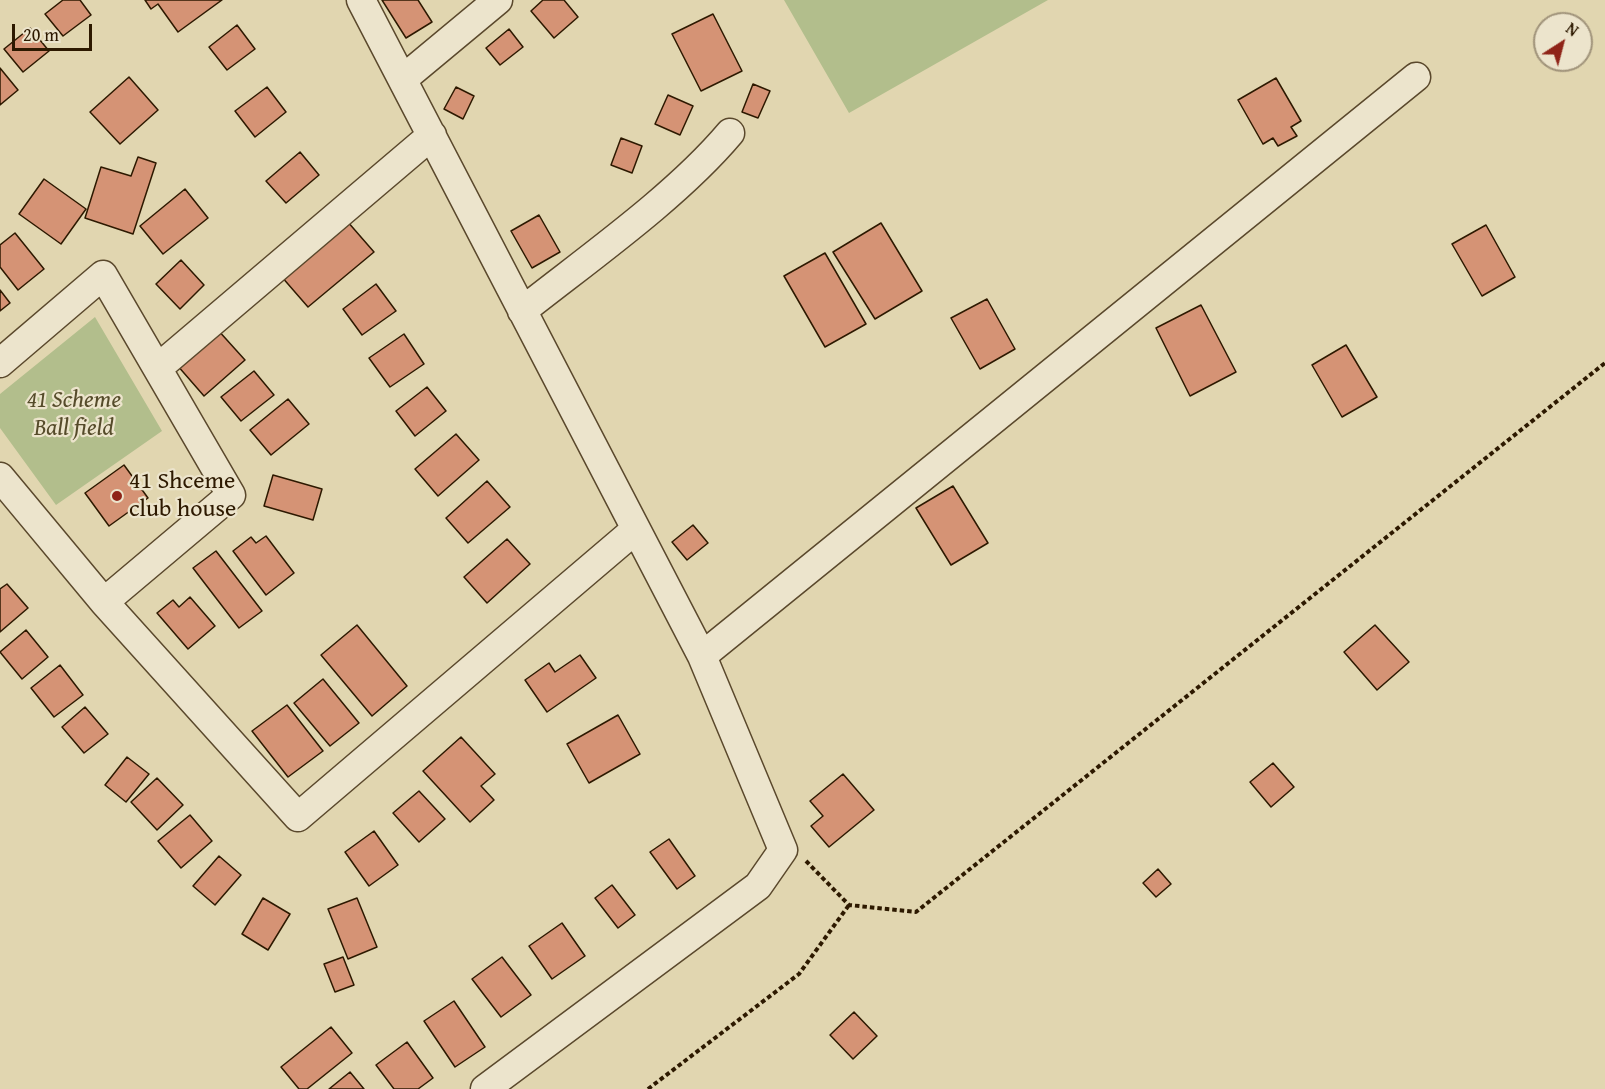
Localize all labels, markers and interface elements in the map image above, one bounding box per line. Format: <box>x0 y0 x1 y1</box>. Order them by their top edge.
scale bar <box>15 12 94 50</box>
north arrow <box>1533 12 1593 72</box>
text: N <box>1561 16 1584 42</box>
text: 20 m <box>23 21 59 48</box>
park label: 41 Scheme Ball field <box>27 387 121 443</box>
place label: 41 Shceme club house <box>129 468 236 524</box>
marker: 41 Shceme club house <box>110 489 124 503</box>

